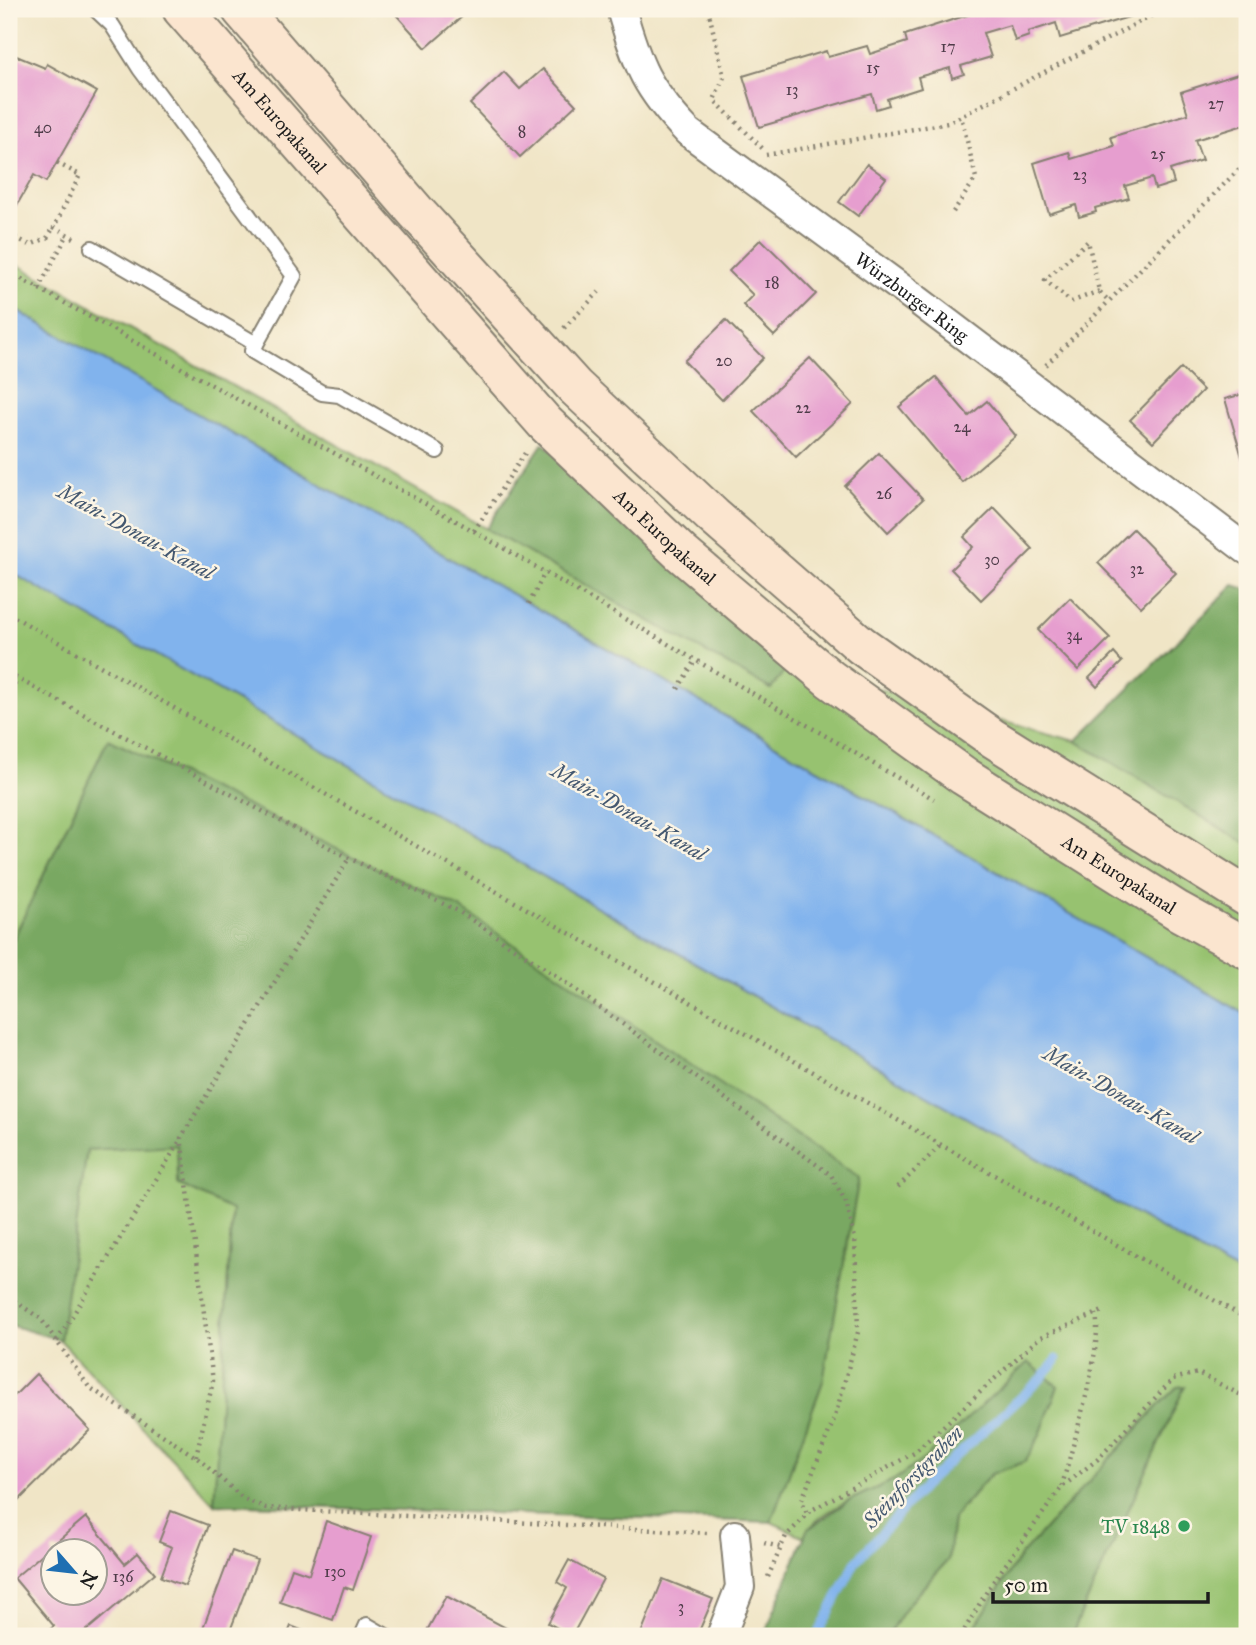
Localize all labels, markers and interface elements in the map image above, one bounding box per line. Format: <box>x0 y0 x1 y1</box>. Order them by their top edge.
house number: 17 <box>941 37 955 56</box>
house number: 15 <box>866 58 880 77</box>
street label: Am Europakanal <box>227 64 332 179</box>
house number: 13 <box>786 80 798 99</box>
house number: 27 <box>1208 94 1224 113</box>
house number: 40 <box>34 118 52 137</box>
house number: 8 <box>518 122 526 141</box>
house number: 25 <box>1150 144 1166 163</box>
house number: 23 <box>1073 165 1087 184</box>
street label: Würzburger Ring <box>850 247 973 348</box>
house number: 18 <box>765 273 779 292</box>
house number: 20 <box>715 351 733 370</box>
house number: 22 <box>795 398 811 417</box>
house number: 24 <box>954 417 971 436</box>
water label: Main-Donau-Kanal <box>52 477 221 587</box>
street label: Am Europakanal <box>608 483 721 590</box>
house number: 26 <box>876 484 893 503</box>
house number: 30 <box>984 550 1000 569</box>
house number: 32 <box>1130 559 1144 578</box>
house number: 34 <box>1066 625 1083 644</box>
water label: Main-Donau-Kanal <box>545 756 713 868</box>
street label: Am Europakanal <box>1057 829 1181 920</box>
water label: Main-Donau-Kanal <box>1037 1039 1205 1151</box>
water label: Steinforstgraben <box>857 1420 969 1535</box>
place label: TV 1848 <box>1101 1515 1170 1538</box>
marker: TV 1848 <box>1176 1518 1192 1534</box>
north arrow <box>38 1536 108 1606</box>
scale bar <box>993 1561 1209 1605</box>
house number: 130 <box>324 1562 346 1581</box>
text: N <box>75 1567 103 1592</box>
house number: 136 <box>113 1567 134 1586</box>
text: 50 m <box>1004 1572 1049 1598</box>
house number: 3 <box>678 1597 684 1616</box>

